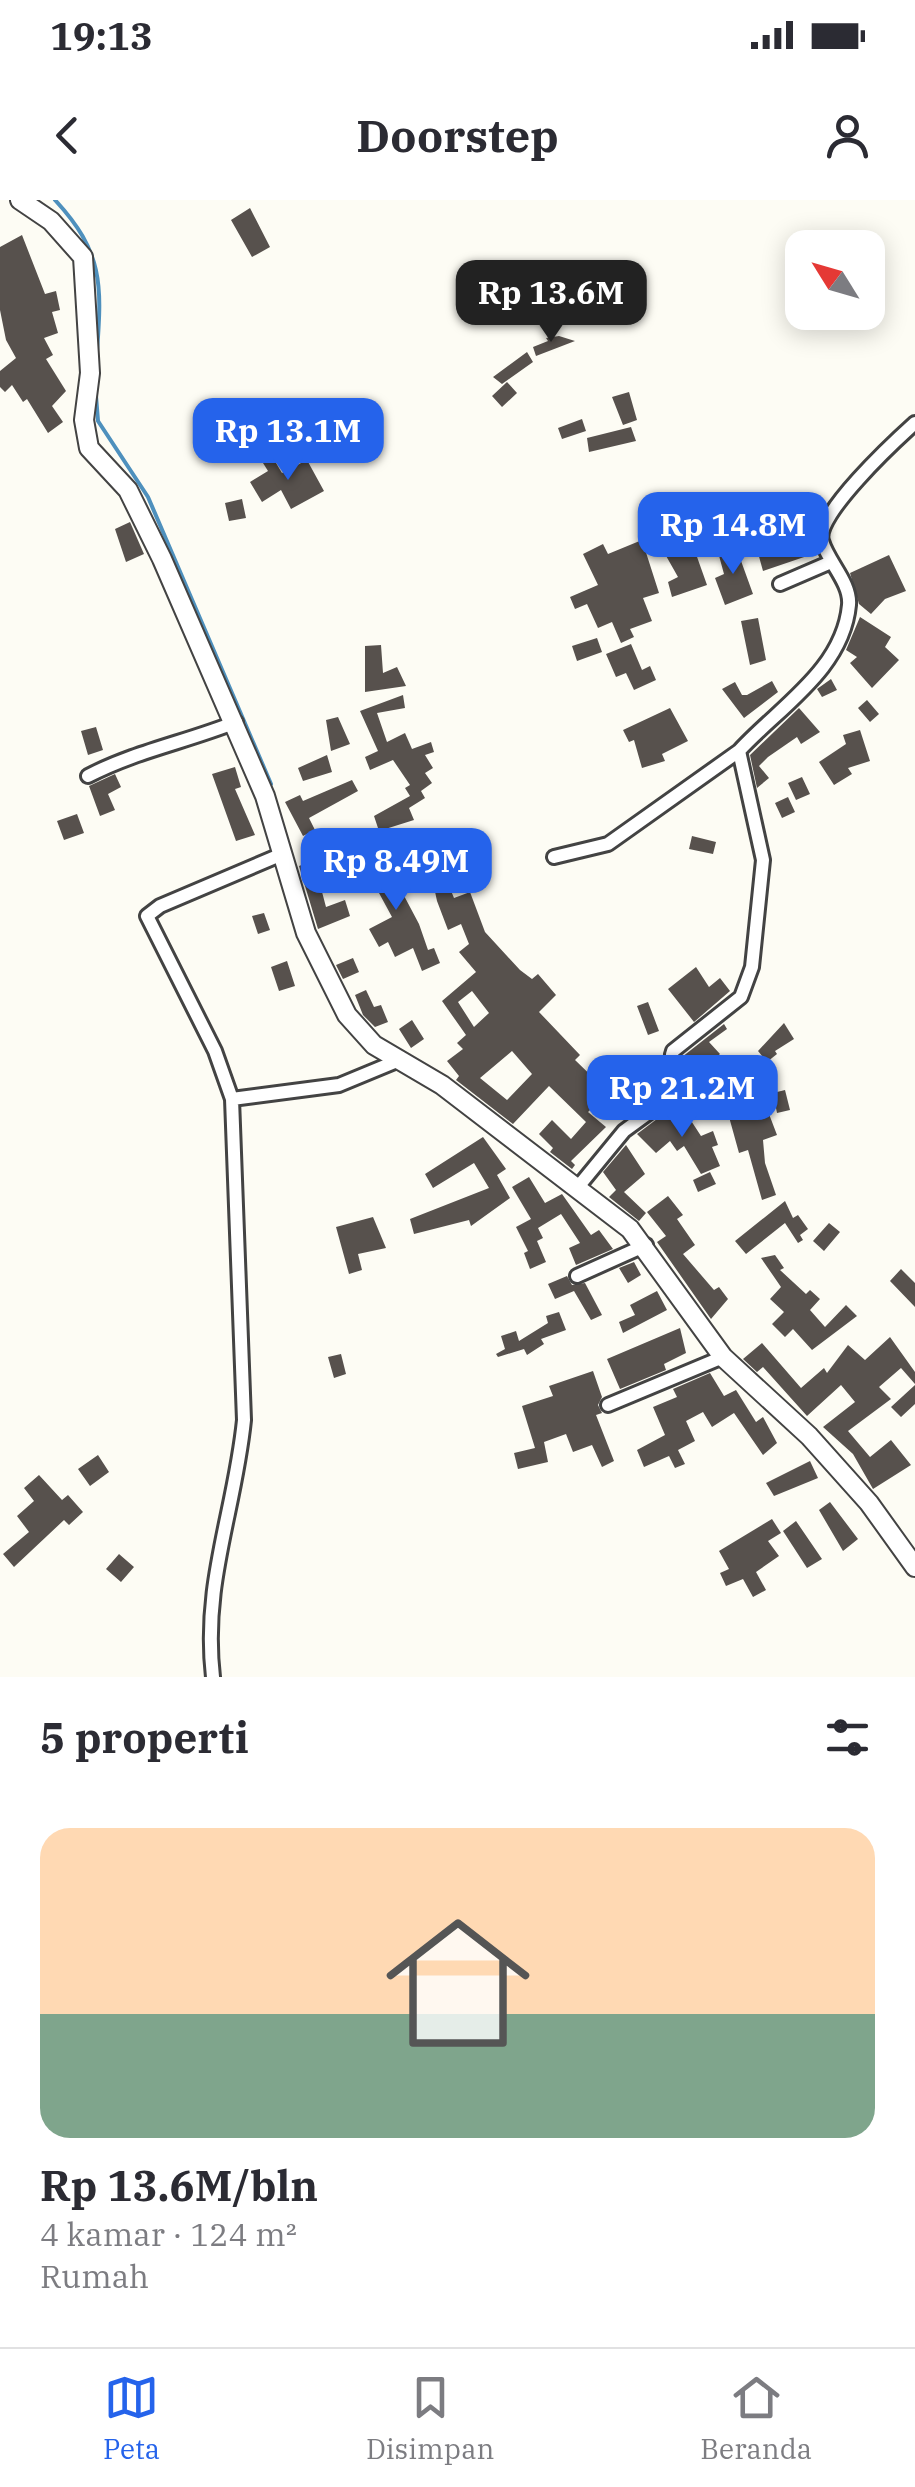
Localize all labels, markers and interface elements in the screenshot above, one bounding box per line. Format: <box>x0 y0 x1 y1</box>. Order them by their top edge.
text: 19:13 <box>50 11 153 60</box>
text: Doorstep <box>356 106 559 164</box>
icon: back <box>40 108 95 163</box>
icon: person <box>820 108 875 163</box>
north arrow <box>785 230 885 330</box>
map controls <box>785 230 885 330</box>
pin: Rp 13.6M <box>448 260 654 345</box>
text: Rp 13.6M <box>478 271 624 313</box>
pin: Rp 13.1M <box>185 398 391 483</box>
text: Rp 13.1M <box>215 409 361 451</box>
pin: Rp 14.8M <box>630 492 836 577</box>
text: Rp 14.8M <box>660 503 806 545</box>
pin: Rp 8.49M <box>293 828 499 913</box>
text: Rp 8.49M <box>323 839 469 881</box>
pin: Rp 21.2M <box>579 1055 785 1140</box>
text: Rp 21.2M <box>609 1066 755 1108</box>
text: 5 properti <box>40 1710 249 1765</box>
icon: filters <box>820 1710 875 1765</box>
icon: home <box>368 1893 548 2073</box>
text: Rp 13.6M/bln <box>40 2158 318 2213</box>
text: 4 kamar · 124 m² <box>40 2213 297 2255</box>
text: Rumah <box>40 2255 149 2297</box>
tab: Peta <box>103 2370 160 2467</box>
tab: Disimpan <box>366 2370 494 2467</box>
tab: Beranda <box>700 2370 812 2467</box>

